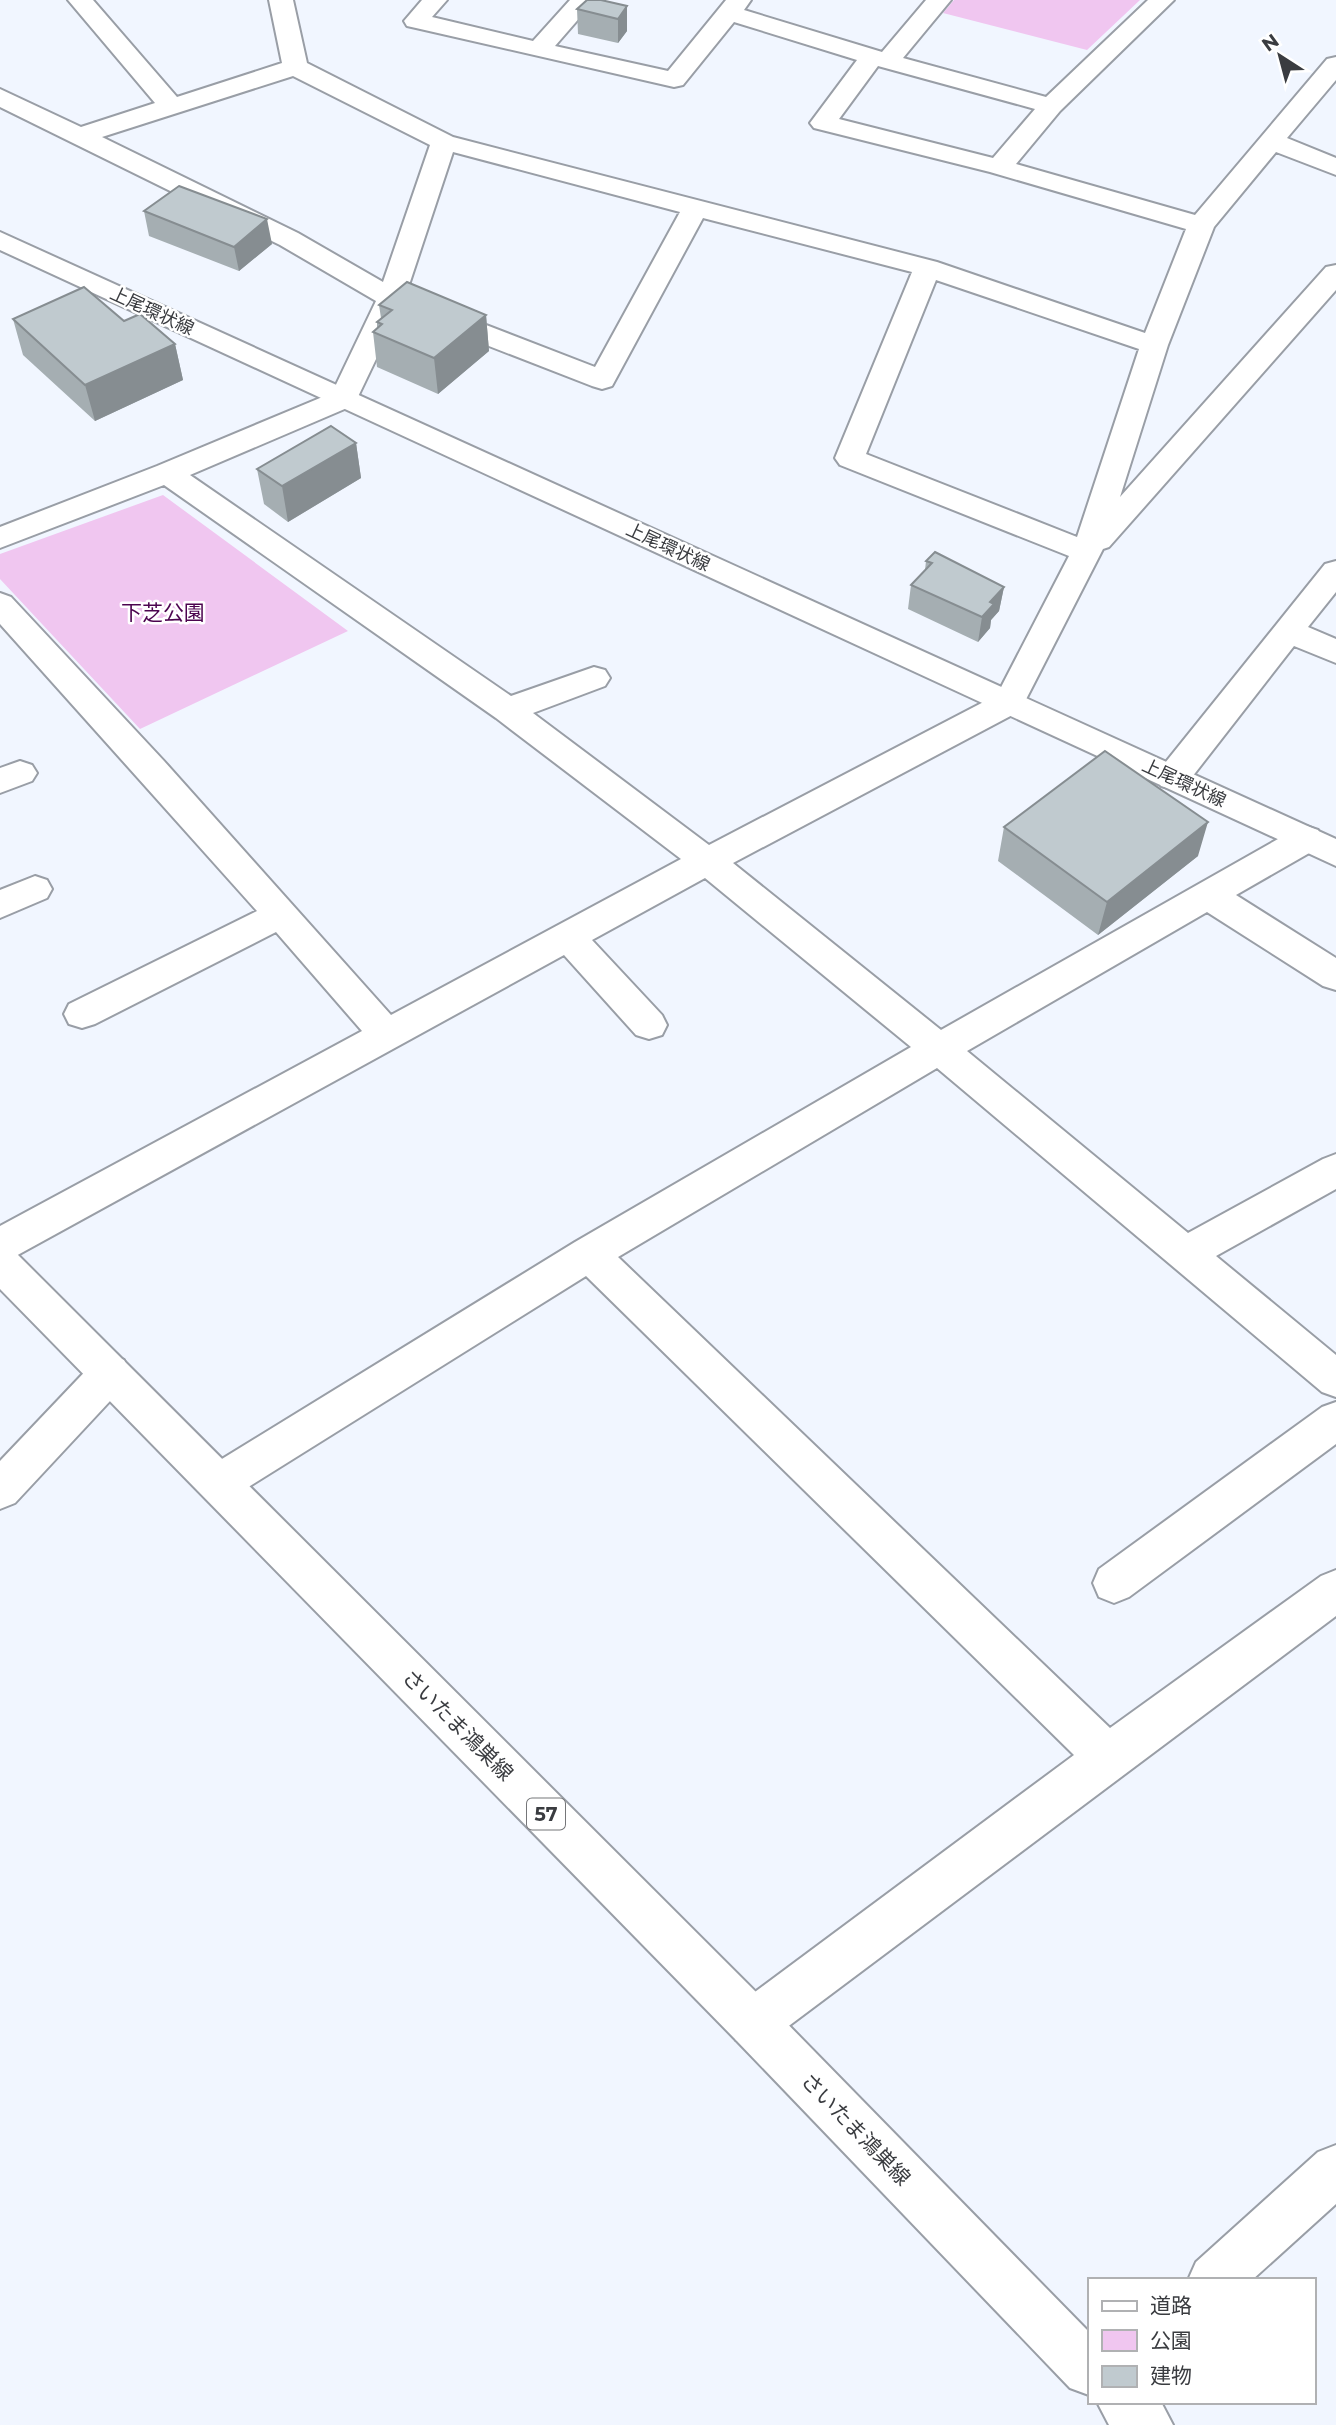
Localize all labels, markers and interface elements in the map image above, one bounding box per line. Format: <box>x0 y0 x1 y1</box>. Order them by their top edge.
north arrow <box>1245 21 1315 91</box>
text: N <box>1257 29 1283 56</box>
street label: 上尾環状線 <box>107 282 197 340</box>
street label: 上尾環状線 <box>623 518 713 576</box>
park label: 下芝公園 <box>121 600 205 625</box>
street label: 上尾環状線 <box>1139 754 1229 812</box>
street label: さいたま鴻巣線 <box>397 1664 519 1786</box>
road number: 57 <box>527 1798 565 1830</box>
street label: さいたま鴻巣線 <box>796 2068 916 2190</box>
legend <box>1088 2278 1315 2404</box>
text: 道路 <box>1150 2293 1192 2318</box>
text: 公園 <box>1150 2328 1192 2353</box>
text: 建物 <box>1150 2363 1192 2388</box>

